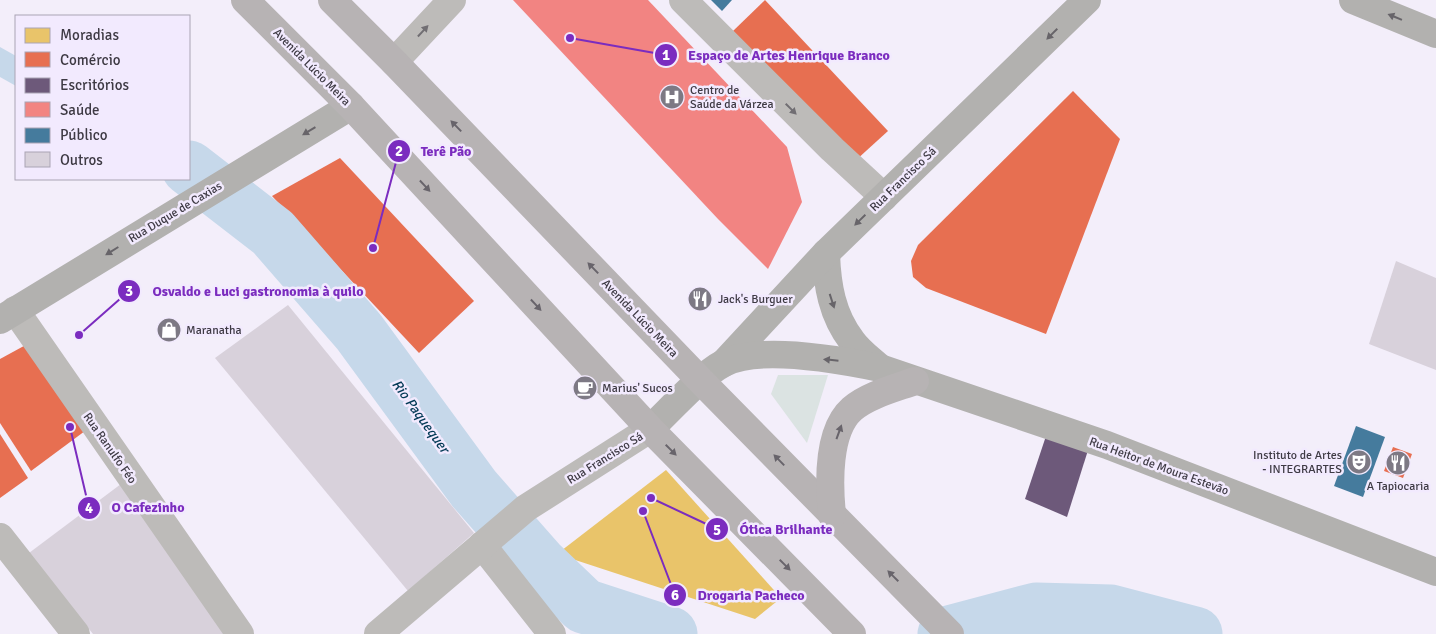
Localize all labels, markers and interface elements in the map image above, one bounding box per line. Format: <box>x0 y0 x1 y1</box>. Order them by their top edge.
one-way arrow <box>1387 13 1402 21</box>
legend <box>15 15 190 180</box>
one-way arrow <box>417 25 429 37</box>
text: Moradias <box>60 26 119 44</box>
street label: Avenida Lúcio Meira <box>270 26 353 109</box>
one-way arrow <box>1046 28 1058 40</box>
callout: Espaço de Artes Henrique Branco <box>653 40 900 69</box>
text: 1 <box>662 46 670 64</box>
text: Espaço de Artes Henrique Branco <box>688 47 890 64</box>
text: Comércio <box>60 51 121 69</box>
text: Escritórios <box>60 76 129 94</box>
place label: Centro de Saúde da Várzea <box>690 83 774 112</box>
hospital icon: Centro de Saúde da Várzea <box>659 84 685 110</box>
text: Saúde <box>60 101 100 119</box>
one-way arrow <box>785 103 797 115</box>
one-way arrow <box>450 120 462 132</box>
text: Público <box>60 126 108 144</box>
one-way arrow <box>303 127 316 136</box>
callout: Terê Pão <box>386 136 482 165</box>
text: 2 <box>395 142 403 160</box>
text: Terê Pão <box>421 143 471 160</box>
street label: Rua Francisco Sá <box>867 144 940 215</box>
text: Outros <box>60 151 103 169</box>
street label: Rua Duque de Caxias <box>126 179 225 246</box>
one-way arrow <box>419 180 431 192</box>
one-way arrow <box>854 214 866 226</box>
one-way arrow <box>106 246 119 255</box>
one-way arrow <box>587 263 599 275</box>
street label: Avenida Lúcio Meira <box>598 276 681 361</box>
callout: Osvaldo e Luci gastronomia à quilo <box>117 277 373 306</box>
text: 3 <box>125 282 133 300</box>
text: Osvaldo e Luci gastronomia à quilo <box>152 283 364 300</box>
restaurant icon: Jack's Burguer <box>687 286 713 312</box>
place label: Jack's Burguer <box>718 292 793 307</box>
one-way arrow <box>829 294 837 309</box>
one-way arrow <box>530 299 542 311</box>
shop icon: Maranatha <box>156 317 182 343</box>
place label: Maranatha <box>186 323 242 338</box>
one-way arrow <box>823 356 839 364</box>
cafe icon: Marius' Sucos <box>572 375 598 401</box>
water label: Rio Paquequer <box>388 376 454 458</box>
place label: Marius' Sucos <box>602 381 673 396</box>
street label: Rua Ranulfo Féo <box>80 410 140 487</box>
one-way arrow <box>836 425 843 440</box>
street label: Rua Francisco Sá <box>565 429 646 488</box>
street label: Rua Heitor de Moura Estevão <box>1087 434 1231 499</box>
one-way arrow <box>664 443 676 455</box>
place label: Instituto de Artes - INTEGRARTES <box>1253 448 1342 477</box>
theatre icon: Instituto de Artes - INTEGRARTES <box>1346 449 1372 475</box>
restaurant icon: A Tapiocaria <box>1385 450 1411 476</box>
one-way arrow <box>773 455 785 467</box>
place label: A Tapiocaria <box>1367 479 1429 494</box>
callout: O Cafezinho <box>77 493 195 522</box>
text: 4 <box>85 499 93 517</box>
text: O Cafezinho <box>111 499 185 516</box>
callout: Ótica Brilhante <box>704 515 842 544</box>
text: 5 <box>713 521 721 539</box>
text: Ótica Brilhante <box>739 521 833 538</box>
one-way arrow <box>779 559 791 571</box>
one-way arrow <box>887 570 899 582</box>
callout: Drogaria Pacheco <box>663 580 815 609</box>
text: 6 <box>671 586 679 604</box>
text: Drogaria Pacheco <box>697 587 805 604</box>

